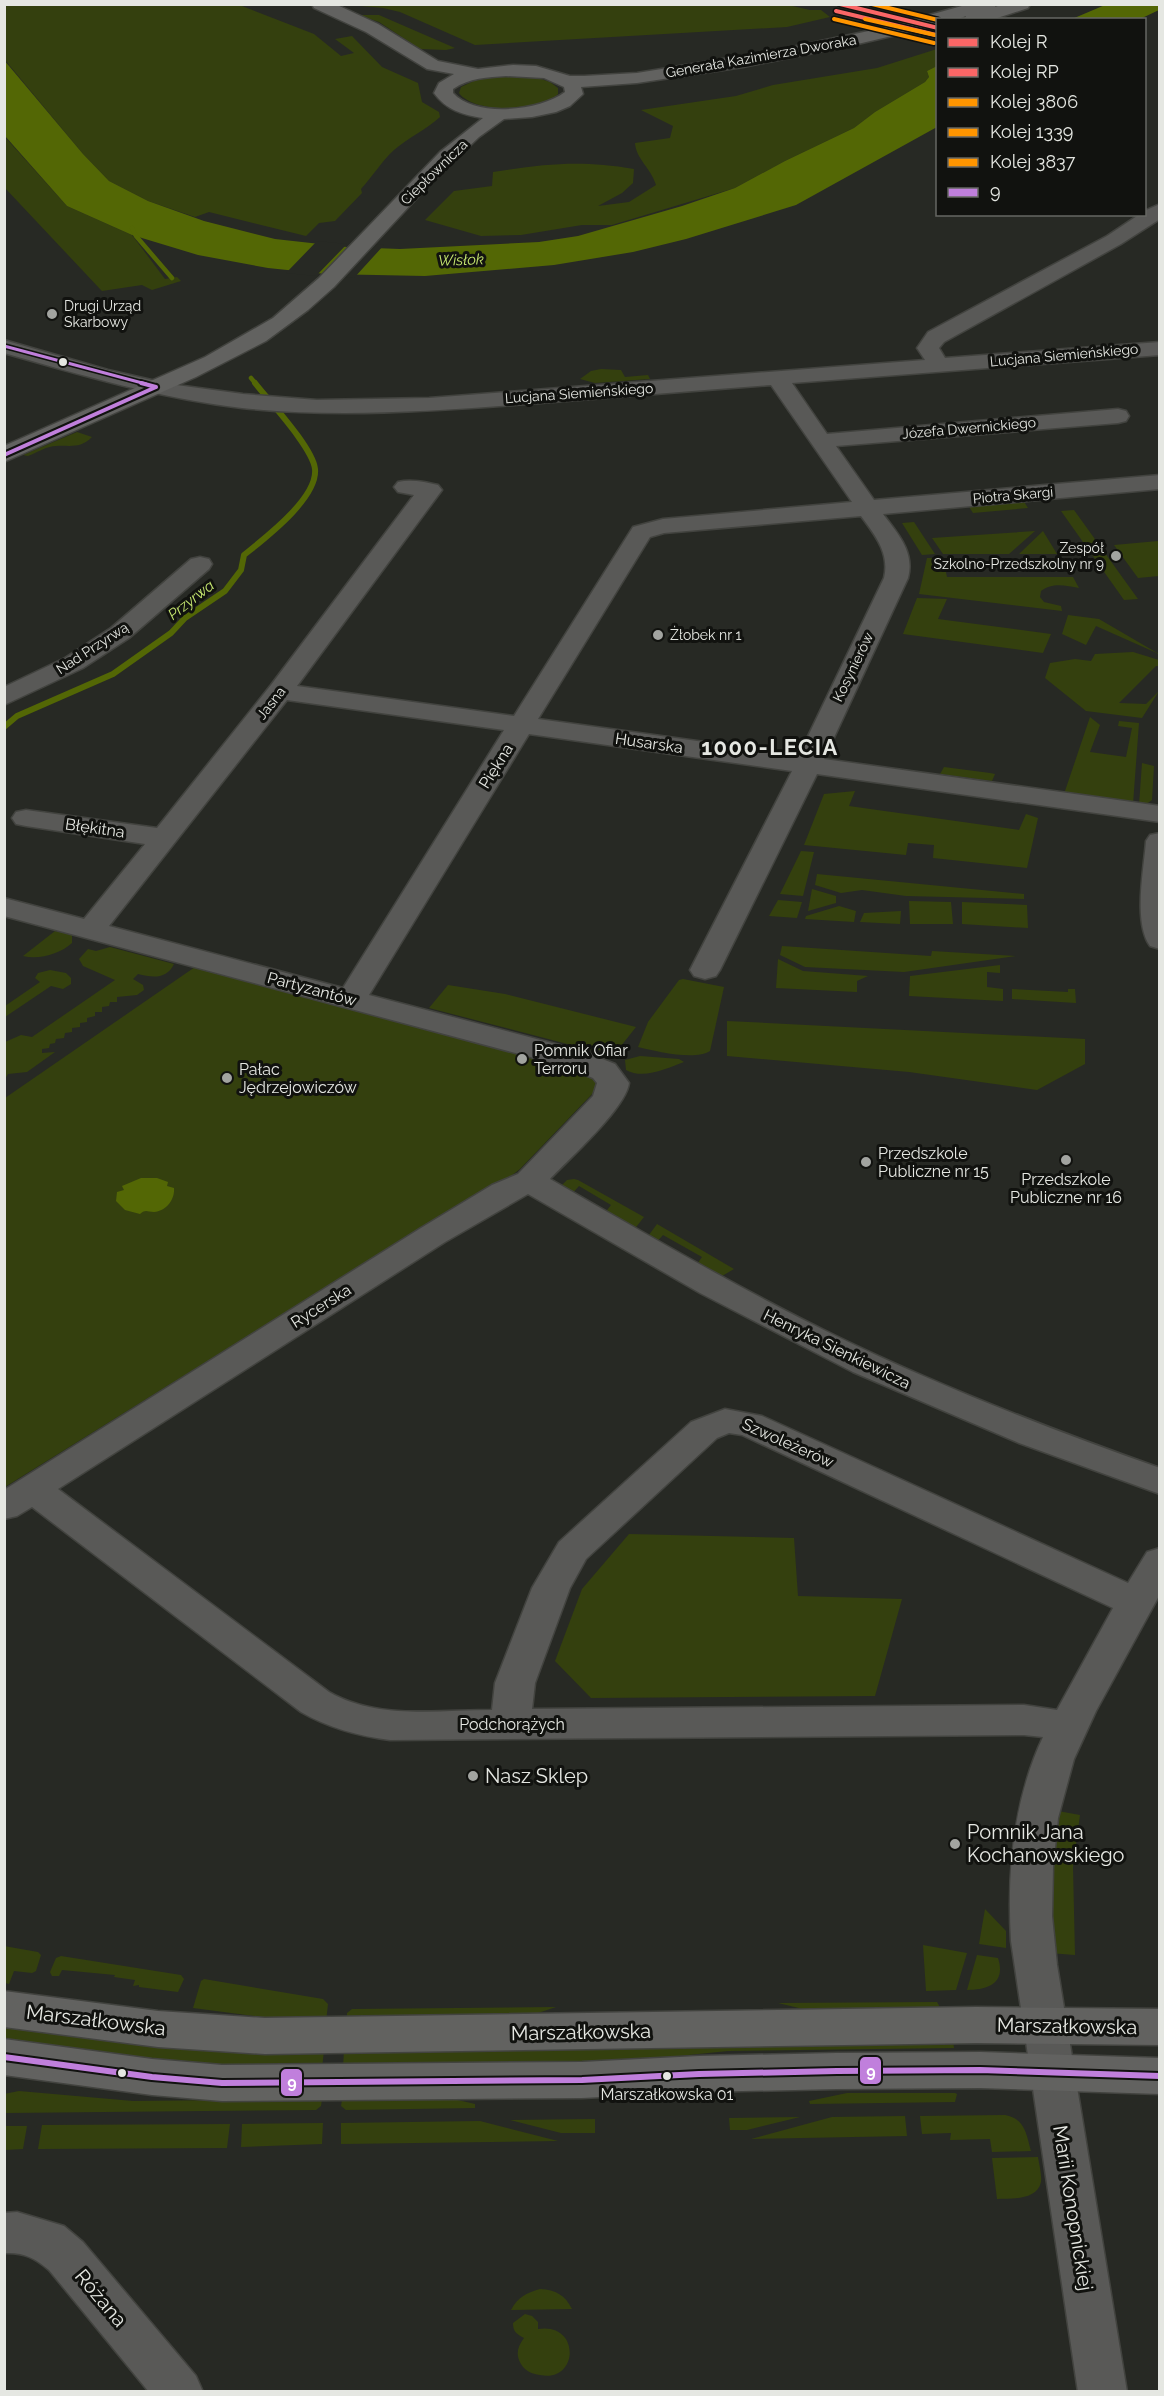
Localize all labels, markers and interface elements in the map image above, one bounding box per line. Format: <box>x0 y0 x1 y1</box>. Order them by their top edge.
legend <box>936 18 1146 216</box>
street label: Generała Kazimierza Dworaka <box>665 31 857 81</box>
text: Kolej R <box>990 31 1048 52</box>
text: Kolej RP <box>990 61 1059 82</box>
text: Kolej 3806 <box>990 91 1078 112</box>
text: Kolej 1339 <box>990 121 1073 142</box>
street label: Ciepłownicza <box>397 136 471 208</box>
text: Kolej 3837 <box>990 151 1076 172</box>
text: 9 <box>990 181 1001 202</box>
water label: Wisłok <box>438 250 484 270</box>
place label: Drugi Urząd Skarbowy <box>64 298 141 330</box>
marker: Drugi Urząd Skarbowy <box>45 307 59 321</box>
street label: Lucjana Siemieńskiego <box>989 341 1139 369</box>
unlabelled marker <box>57 356 69 368</box>
street label: Lucjana Siemieńskiego <box>504 380 654 406</box>
street label: Józefa Dwernickiego <box>901 414 1037 442</box>
street label: Piotra Skargi <box>972 484 1054 506</box>
place label: Zespół Szkolno-Przedszkolny nr 9 <box>934 540 1105 572</box>
marker: Zespół Szkolno-Przedszkolny nr 9 <box>1109 549 1123 563</box>
water label: Przyrwa <box>164 576 218 624</box>
street label: Nad Przyrwą <box>53 619 131 677</box>
place label: Żłobek nr 1 <box>670 625 741 643</box>
marker: Żłobek nr 1 <box>651 628 665 642</box>
street label: Kosynierów <box>829 629 877 704</box>
street label: Jasna <box>253 684 289 722</box>
street label: Husarska <box>614 729 684 757</box>
district label: 1000-LECIA <box>701 734 839 760</box>
street label: Piękna <box>475 740 517 792</box>
street label: Błękitna <box>64 814 126 842</box>
street label: Partyzantów <box>265 968 359 1010</box>
place label: Pomnik Ofiar Terroru <box>534 1041 628 1078</box>
marker: Pomnik Ofiar Terroru <box>515 1052 529 1066</box>
place label: Pałac Jędrzejowiczów <box>239 1060 357 1097</box>
marker: Pałac Jędrzejowiczów <box>220 1071 234 1085</box>
place label: Przedszkole Publiczne nr 15 <box>878 1144 989 1181</box>
marker: Przedszkole Publiczne nr 16 <box>1059 1153 1073 1167</box>
marker: Przedszkole Publiczne nr 15 <box>859 1155 873 1169</box>
place label: Przedszkole Publiczne nr 16 <box>1010 1170 1122 1207</box>
street label: Rycerska <box>287 1280 355 1332</box>
street label: Henryka Sienkiewicza <box>761 1305 913 1393</box>
street label: Szwoleżerów <box>739 1414 837 1472</box>
street label: Podchorążych <box>459 1715 565 1734</box>
place label: Nasz Sklep <box>485 1764 588 1788</box>
marker: Nasz Sklep <box>466 1769 480 1783</box>
place label: Pomnik Jana Kochanowskiego <box>967 1820 1125 1867</box>
marker: Pomnik Jana Kochanowskiego <box>948 1837 962 1851</box>
street label: Marszałkowska <box>25 2000 167 2040</box>
street label: Marszałkowska <box>997 2013 1137 2039</box>
street label: Marszałkowska <box>511 2019 651 2045</box>
line badge: 9 <box>859 2056 882 2085</box>
text: 9 <box>866 2062 876 2081</box>
unlabelled marker <box>116 2067 128 2079</box>
line badge: 9 <box>280 2068 303 2097</box>
marker: Marszałkowska 01 <box>661 2070 673 2082</box>
text: 9 <box>287 2073 297 2092</box>
place label: Marszałkowska 01 <box>601 2085 734 2104</box>
street label: Marii Konopnickiej <box>1048 2123 1098 2293</box>
street label: Różana <box>70 2264 132 2332</box>

